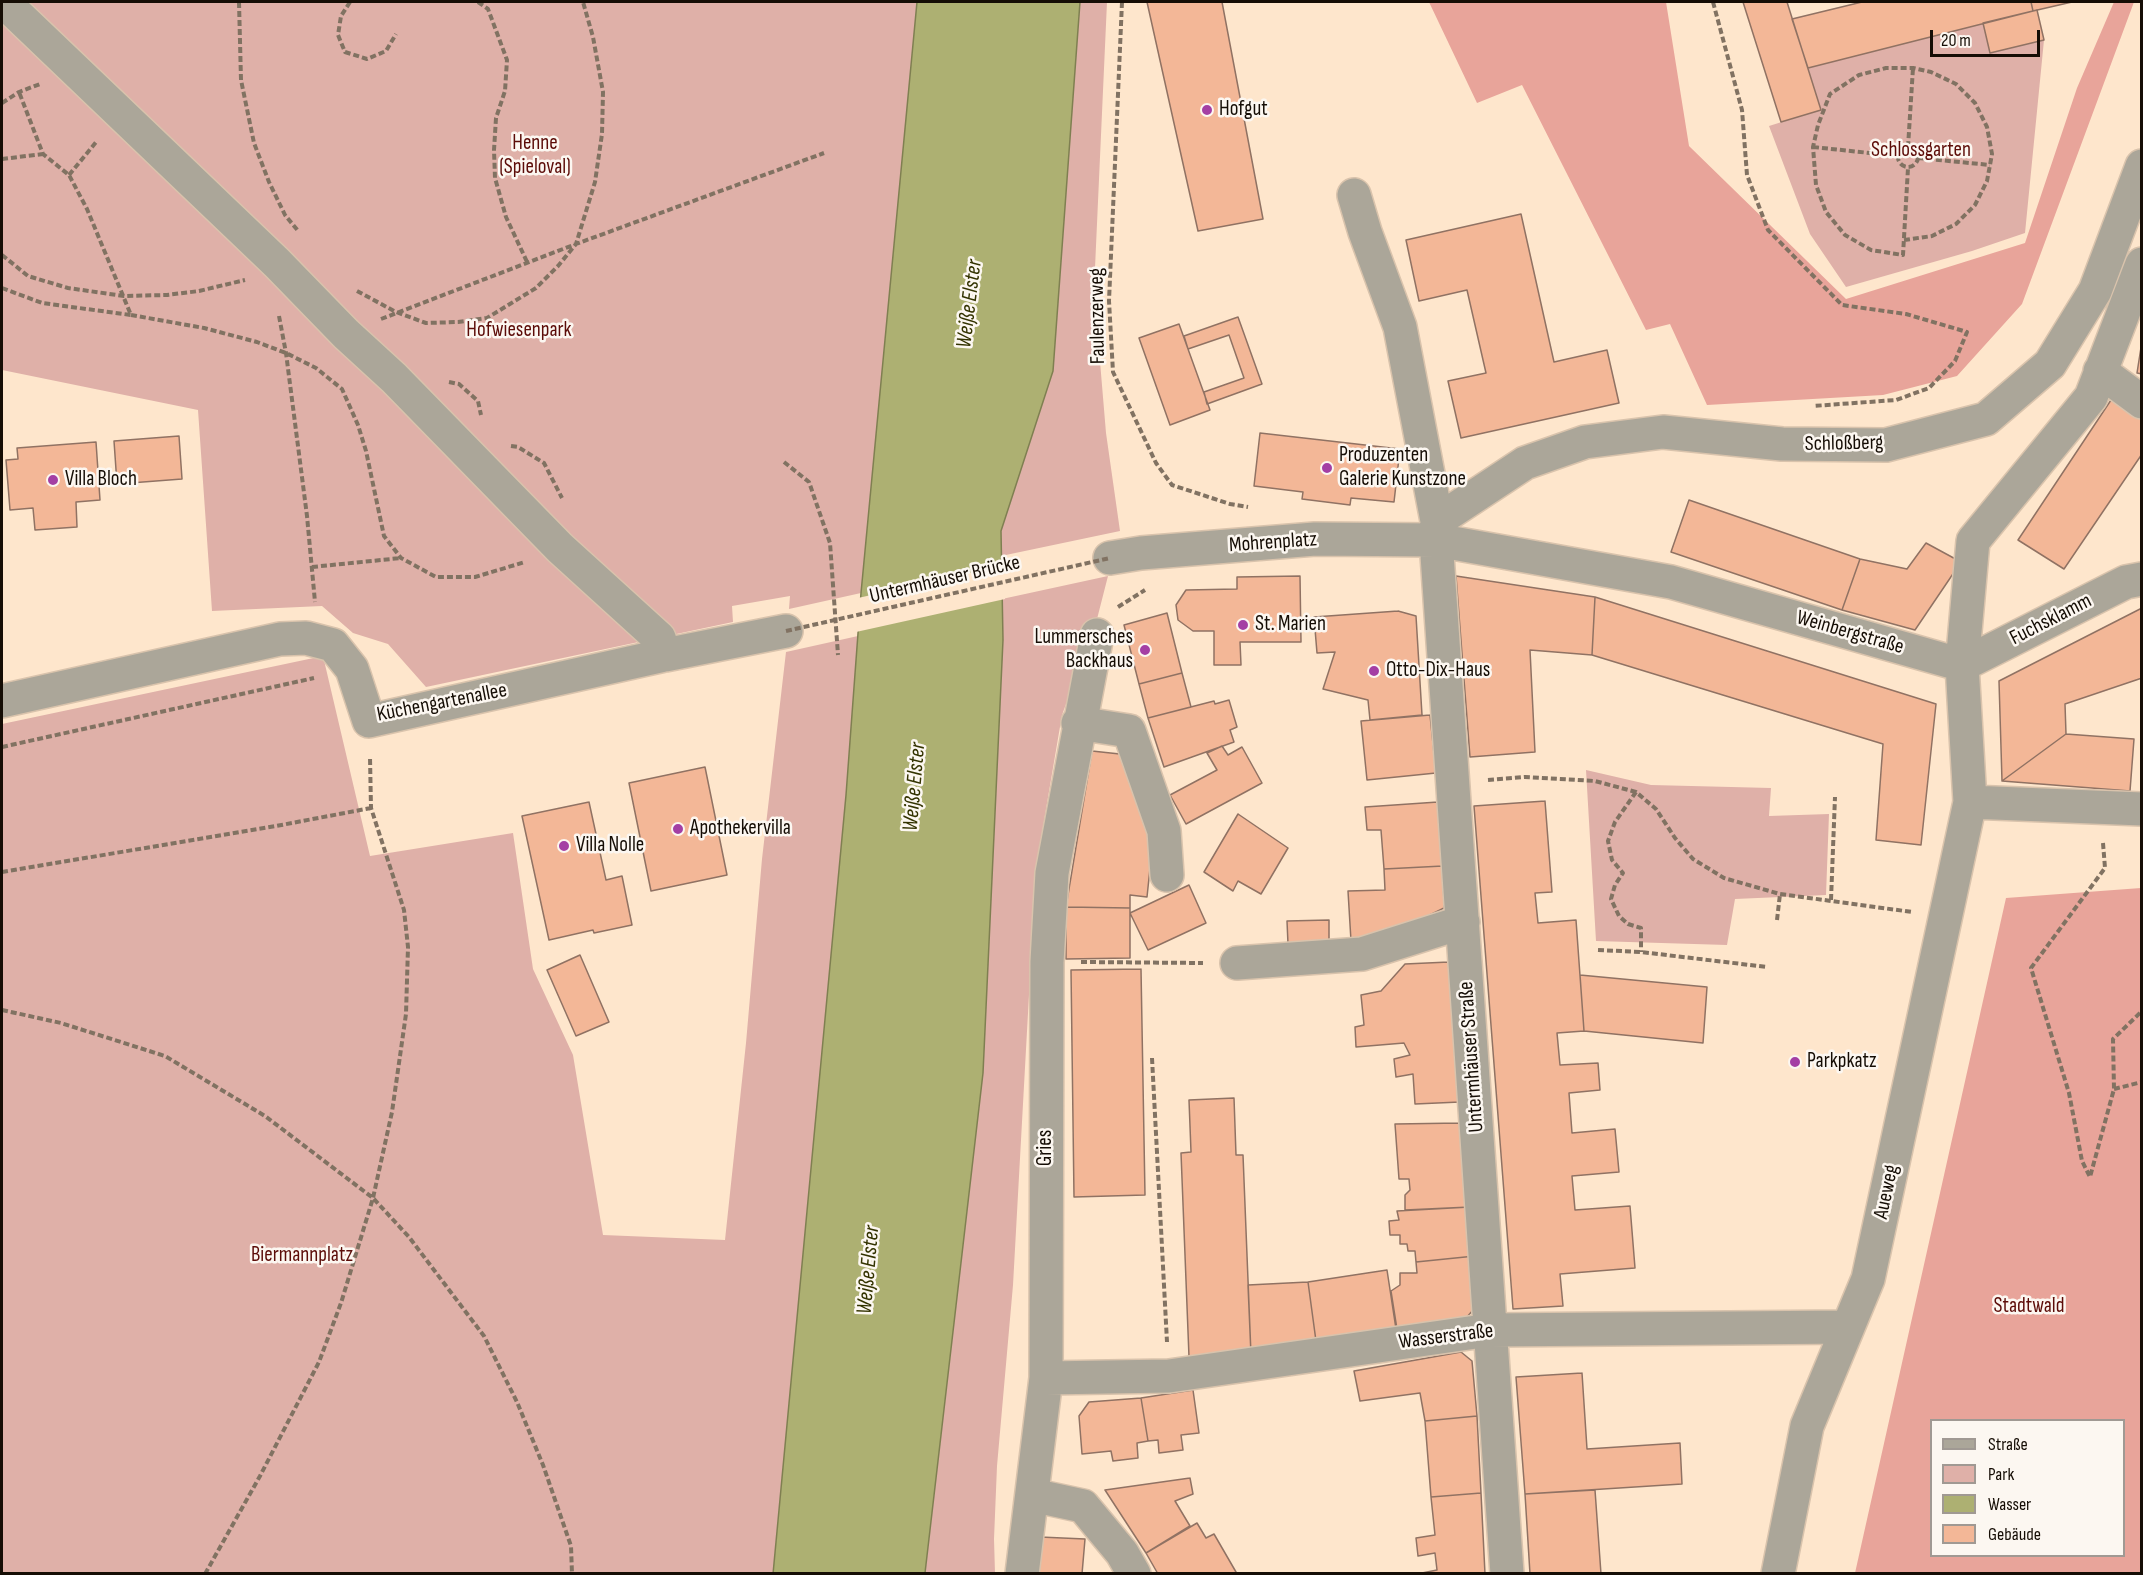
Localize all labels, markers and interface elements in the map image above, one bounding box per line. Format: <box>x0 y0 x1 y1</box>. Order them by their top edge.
scale bar <box>1933 18 2042 56</box>
text: 20 m <box>1941 30 1971 51</box>
place label: Hofgut <box>1219 97 1268 123</box>
marker: Hofgut <box>1200 103 1214 117</box>
park label: Henne (Spieloval) <box>499 131 571 181</box>
park label: Schlossgarten <box>1871 138 1971 164</box>
water label: Weiße Elster <box>951 258 989 350</box>
street label: Faulenzerweg <box>1085 268 1111 364</box>
park label: Hofwiesenpark <box>466 318 572 344</box>
street label: Schloßberg <box>1804 431 1884 457</box>
place label: Produzenten Galerie Kunstzone <box>1339 443 1466 493</box>
marker: Produzenten Galerie Kunstzone <box>1320 461 1334 475</box>
place label: Villa Bloch <box>65 467 137 493</box>
marker: Villa Bloch <box>46 473 60 487</box>
street label: Mohrenplatz <box>1228 527 1318 559</box>
street label: Untermhäuser Brücke <box>867 550 1023 610</box>
street label: Fuchsklamm <box>2006 589 2096 651</box>
street label: Weinbergstraße <box>1793 606 1907 660</box>
place label: St. Marien <box>1255 612 1326 638</box>
marker: St. Marien <box>1236 618 1250 632</box>
place label: Lummersches Backhaus <box>1034 625 1133 675</box>
marker: Lummersches Backhaus <box>1138 643 1152 657</box>
place label: Otto-Dix-Haus <box>1386 658 1490 684</box>
marker: Otto-Dix-Haus <box>1367 664 1381 678</box>
street label: Küchengartenallee <box>375 678 509 728</box>
water label: Weiße Elster <box>898 742 932 832</box>
place label: Apothekervilla <box>690 816 791 842</box>
marker: Apothekervilla <box>671 822 685 836</box>
place label: Villa Nolle <box>576 833 644 859</box>
marker: Villa Nolle <box>557 839 571 853</box>
street label: Untermhäuser Straße <box>1454 981 1490 1133</box>
place label: Parkpkatz <box>1807 1049 1877 1075</box>
marker: Parkpkatz <box>1788 1055 1802 1069</box>
street label: Gries <box>1033 1130 1059 1166</box>
street label: Aueweg <box>1869 1163 1905 1221</box>
water label: Weiße Elster <box>852 1225 886 1315</box>
park label: Biermannplatz <box>251 1243 353 1269</box>
park label: Stadtwald <box>1994 1294 2064 1320</box>
street label: Wasserstraße <box>1397 1319 1495 1355</box>
legend <box>1930 1419 2125 1557</box>
text: Straße <box>1988 1434 2028 1455</box>
text: Park <box>1988 1464 2014 1485</box>
text: Wasser <box>1988 1494 2031 1515</box>
text: Gebäude <box>1988 1524 2041 1545</box>

